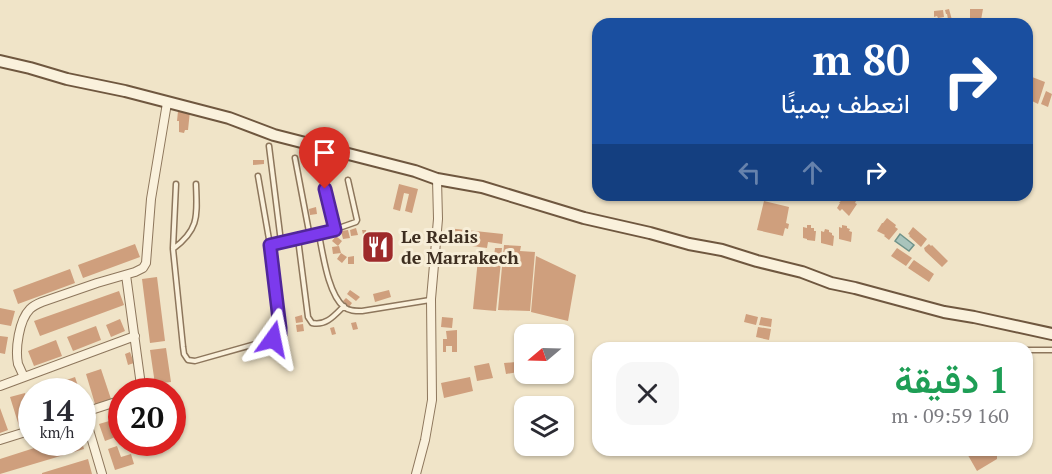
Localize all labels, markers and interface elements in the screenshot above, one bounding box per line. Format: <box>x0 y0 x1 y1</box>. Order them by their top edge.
text: 80 m <box>812 31 910 87</box>
icon: right <box>931 42 1009 120</box>
text: انعطف يمينًا <box>781 85 910 121</box>
pin <box>299 127 350 189</box>
icon: arrive <box>308 136 341 169</box>
icon: left <box>733 156 766 189</box>
icon: ahead <box>796 156 829 189</box>
icon: right <box>859 156 892 189</box>
place label: Le Relais de Marrakech <box>401 224 519 269</box>
restaurant icon: Le Relais de Marrakech <box>360 229 396 265</box>
position arrow <box>241 307 305 371</box>
north arrow <box>514 324 574 384</box>
map controls <box>514 324 574 456</box>
text: 1 دقيقة <box>894 356 1009 403</box>
button: close <box>616 362 679 425</box>
speed limit sign: 20 <box>108 378 186 456</box>
text: 14 <box>40 390 74 430</box>
button: layers <box>514 396 574 456</box>
text: 160 m · 09:59 <box>891 402 1009 429</box>
text: km/h <box>40 422 74 442</box>

